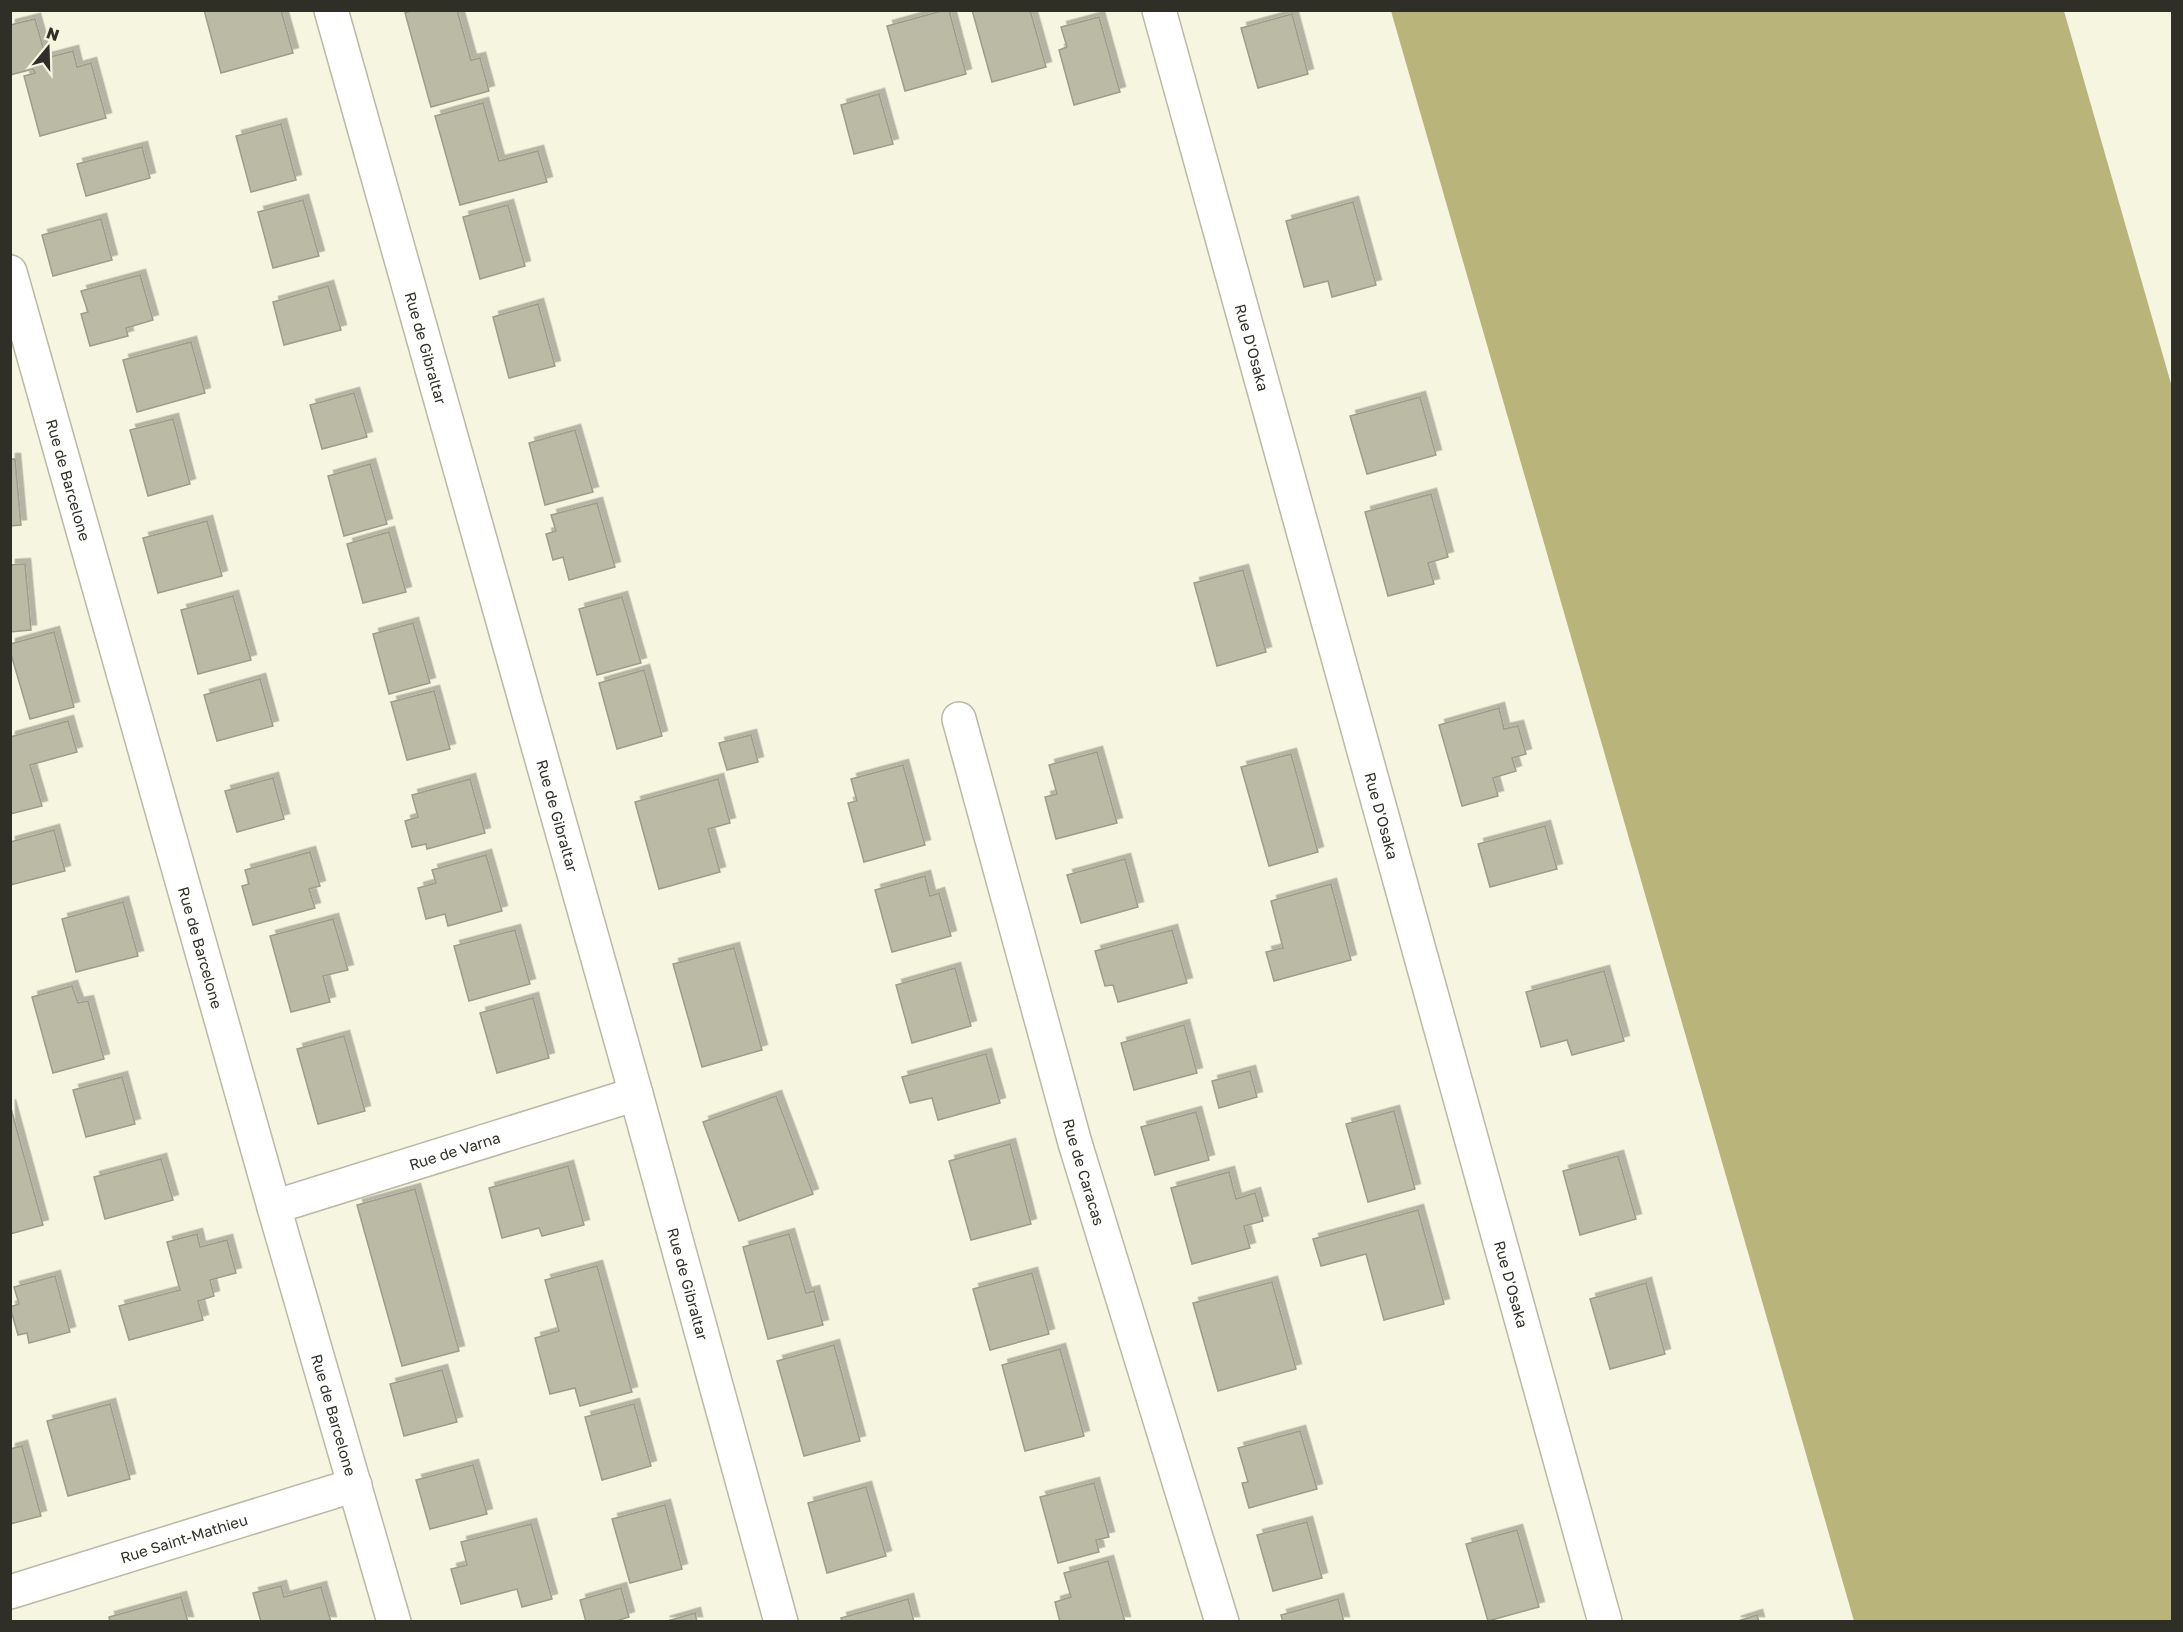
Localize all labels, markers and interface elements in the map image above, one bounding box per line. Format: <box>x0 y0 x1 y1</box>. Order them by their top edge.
north arrow <box>18 18 78 78</box>
text: N <box>44 22 62 45</box>
street label: Rue de Gibraltar <box>402 290 450 406</box>
street label: Rue D'Osaka <box>1232 302 1273 393</box>
street label: Rue de Barcelone <box>43 417 95 543</box>
street label: Rue de Gibraltar <box>533 757 582 874</box>
street label: Rue D'Osaka <box>1361 770 1403 861</box>
street label: Rue de Barcelone <box>175 885 227 1011</box>
street label: Rue de Caracas <box>1060 1117 1109 1228</box>
street label: Rue de Varna <box>407 1128 502 1173</box>
street label: Rue de Gibraltar <box>664 1226 712 1342</box>
street label: Rue D'Osaka <box>1491 1239 1532 1330</box>
street label: Rue de Barcelone <box>308 1352 360 1478</box>
street label: Rue Saint-Mathieu <box>118 1510 250 1566</box>

